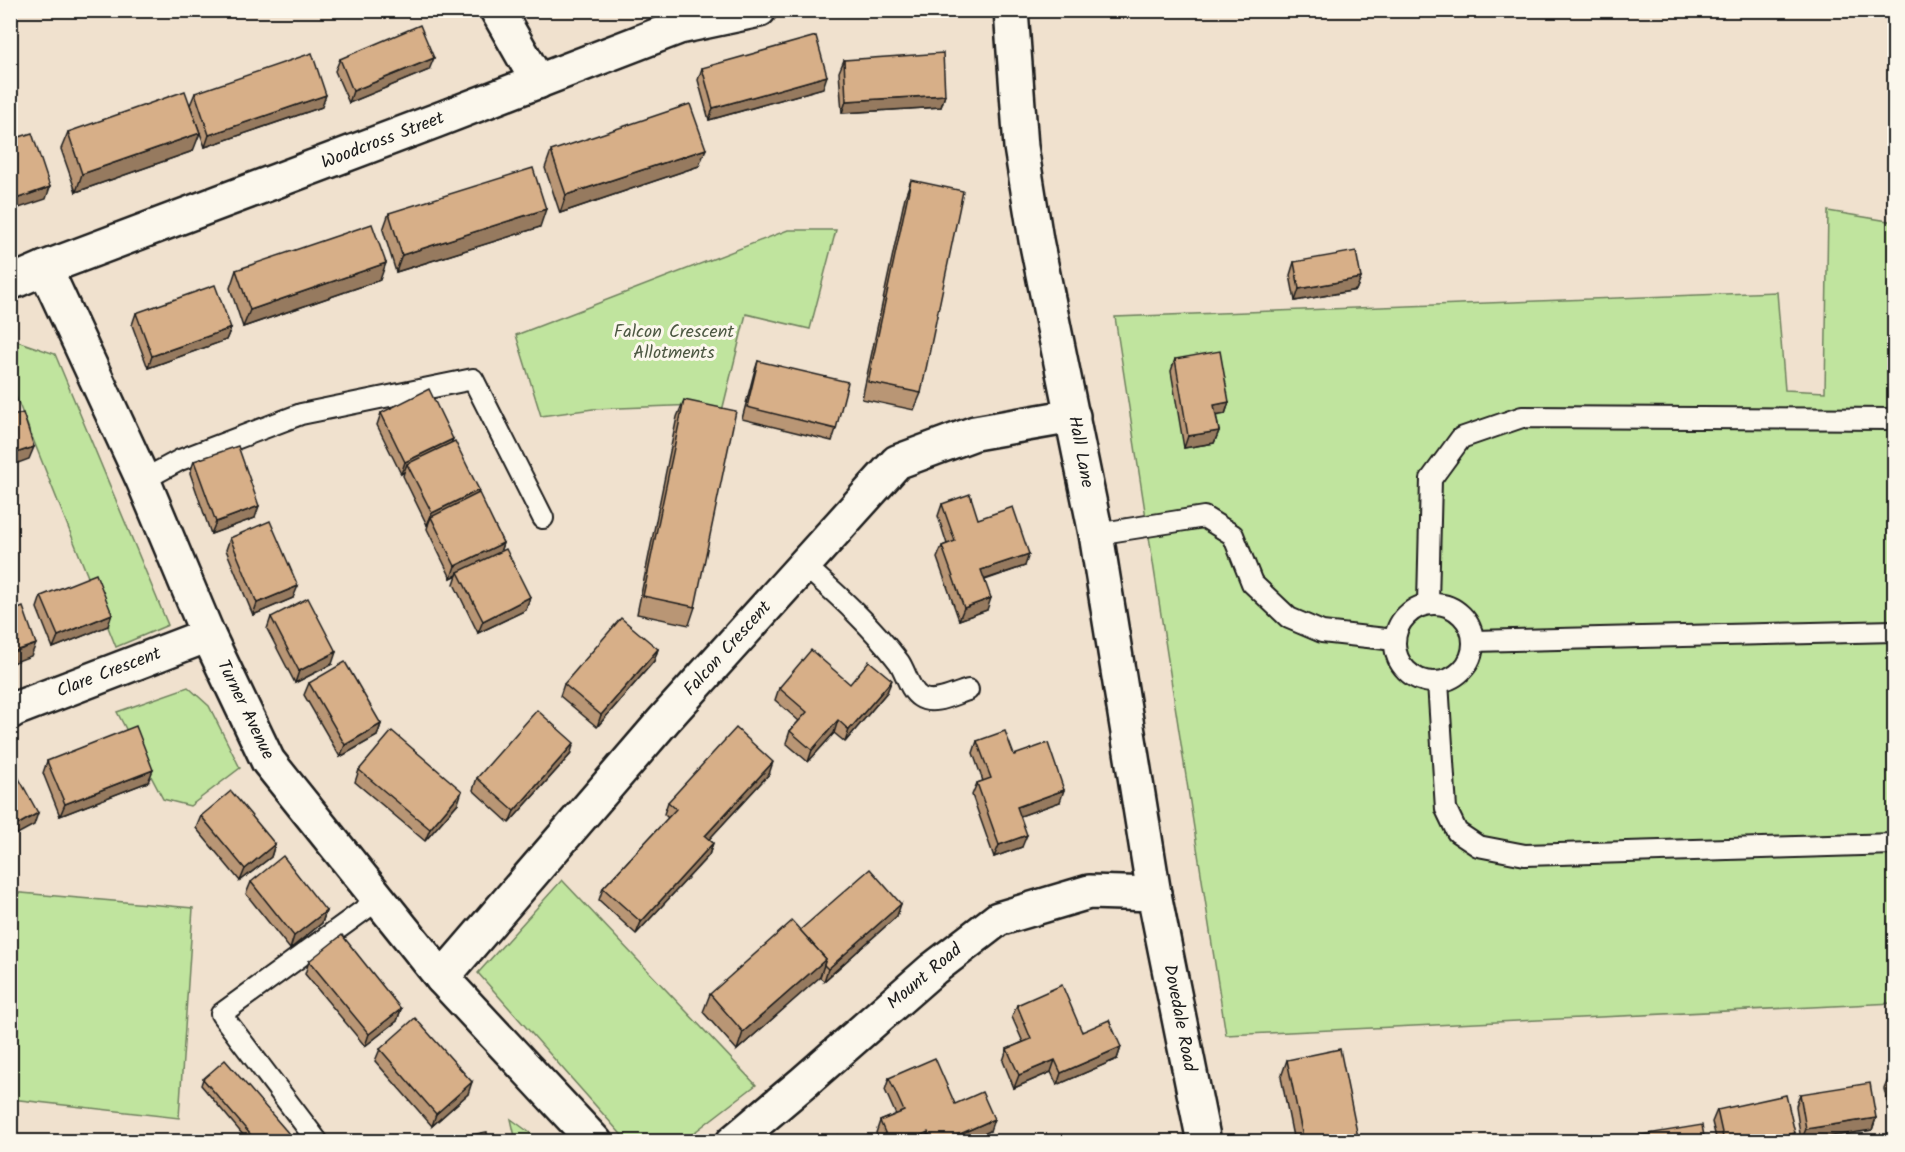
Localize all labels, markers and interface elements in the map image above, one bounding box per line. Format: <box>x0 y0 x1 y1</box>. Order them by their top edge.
street label: Woodcross Street <box>317 104 450 178</box>
park label: Falcon Crescent Allotments <box>614 318 735 368</box>
street label: Hall Lane <box>1059 414 1101 490</box>
street label: Falcon Crescent <box>677 594 780 703</box>
street label: Clare Crescent <box>52 639 167 706</box>
street label: Turner Avenue <box>208 655 282 765</box>
street label: Mount Road <box>881 936 970 1017</box>
street label: Dovedale Road <box>1154 962 1204 1075</box>

